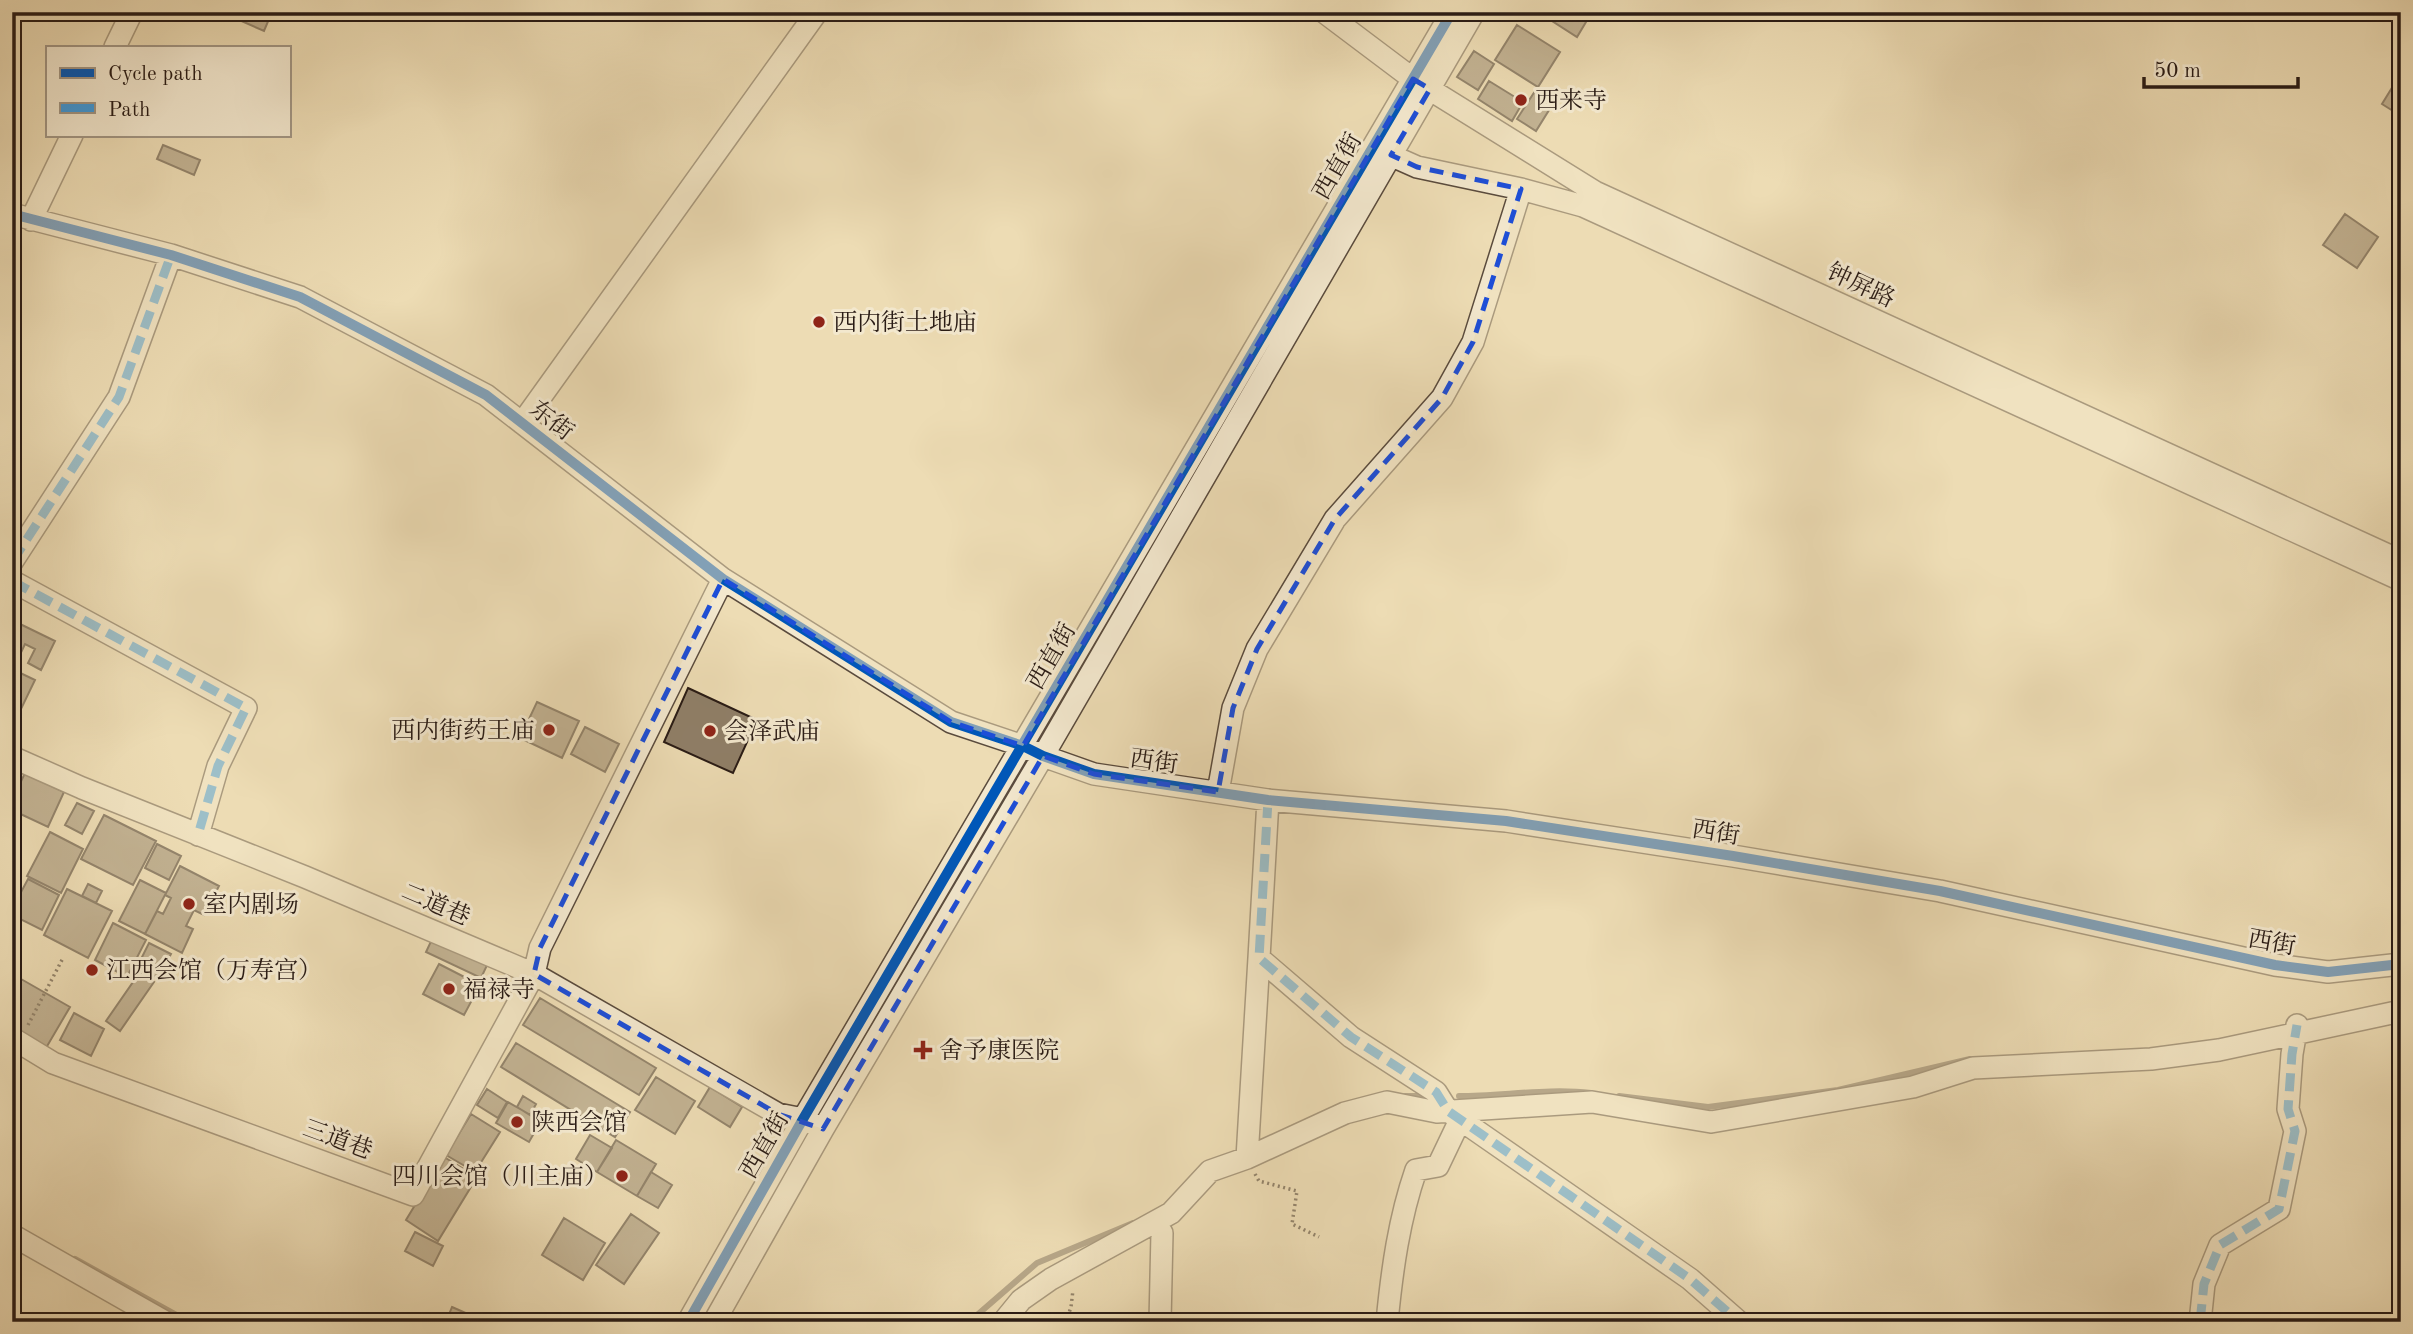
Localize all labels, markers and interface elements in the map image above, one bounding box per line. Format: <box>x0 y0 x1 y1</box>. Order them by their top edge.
legend <box>46 46 290 136</box>
scale bar <box>2144 46 2298 90</box>
text: 50 m <box>2154 61 2201 82</box>
text: Cycle path <box>108 64 203 85</box>
place label: 西来寺 <box>1535 87 1607 114</box>
marker: 西来寺 <box>1513 92 1529 108</box>
text: Path <box>108 100 151 121</box>
street label: 西直街 <box>1308 128 1367 204</box>
street label: 钟屏路 <box>1822 258 1899 313</box>
place label: 西内街土地庙 <box>833 309 977 336</box>
marker: 西内街土地庙 <box>811 314 827 330</box>
street label: 东街 <box>524 395 579 446</box>
street label: 西直街 <box>1022 618 1081 694</box>
place label: 西内街药王庙 <box>391 717 535 744</box>
place label: 会泽武庙 <box>724 718 820 745</box>
marker: 西内街药王庙 <box>541 722 557 738</box>
marker: 会泽武庙 <box>702 723 718 739</box>
street label: 西街 <box>1128 745 1180 778</box>
street label: 西街 <box>1690 815 1742 850</box>
street label: 二道巷 <box>397 878 474 931</box>
place label: 室内剧场 <box>203 891 299 918</box>
marker: 室内剧场 <box>181 896 197 912</box>
street label: 西街 <box>2246 925 2298 960</box>
place label: 江西会馆（万寿宫） <box>106 957 322 984</box>
marker: 江西会馆（万寿宫） <box>84 962 100 978</box>
place label: 福禄寺 <box>463 976 535 1003</box>
marker: 福禄寺 <box>441 981 457 997</box>
place label: 舍予康医院 <box>939 1037 1059 1064</box>
marker: 舍予康医院 <box>913 1040 933 1060</box>
street label: 西直街 <box>735 1107 794 1183</box>
place label: 陕西会馆 <box>531 1109 627 1136</box>
street label: 三道巷 <box>299 1114 376 1164</box>
marker: 陕西会馆 <box>509 1114 525 1130</box>
place label: 四川会馆（川主庙） <box>392 1163 608 1190</box>
marker: 四川会馆（川主庙） <box>614 1168 630 1184</box>

